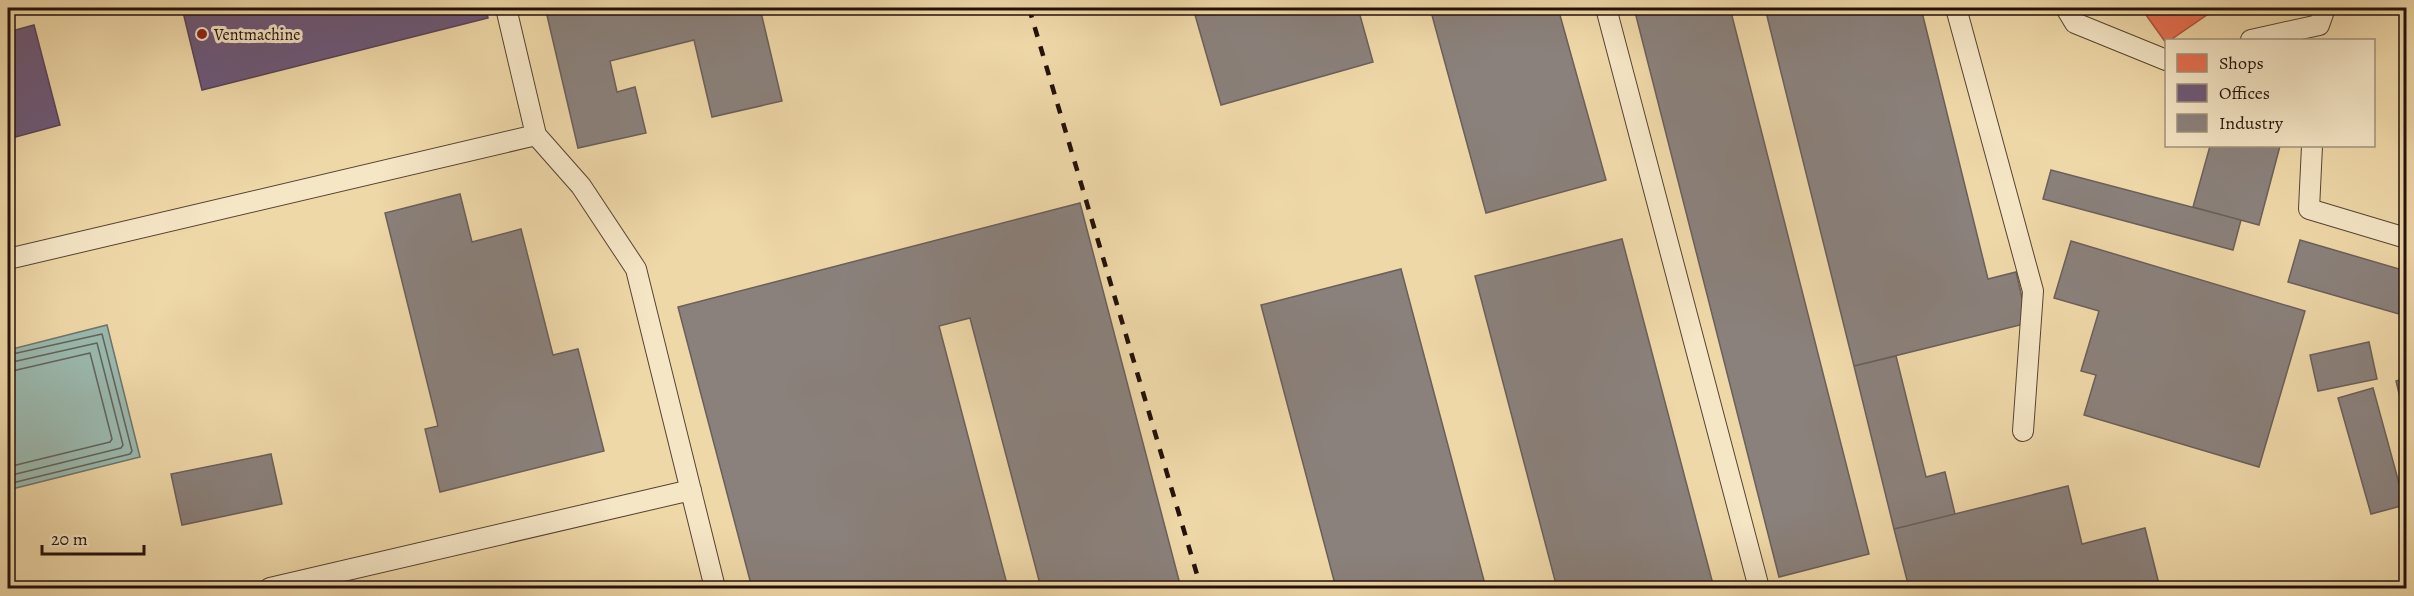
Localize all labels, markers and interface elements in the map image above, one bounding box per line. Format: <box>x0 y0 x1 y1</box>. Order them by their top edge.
place label: Ventmachine <box>213 24 300 46</box>
marker: Ventmachine <box>195 27 209 41</box>
legend <box>2165 39 2375 147</box>
text: Shops <box>2219 51 2264 75</box>
text: Offices <box>2219 81 2270 105</box>
text: Industry <box>2219 111 2284 135</box>
scale bar <box>42 518 144 556</box>
text: 20 m <box>51 527 88 551</box>

